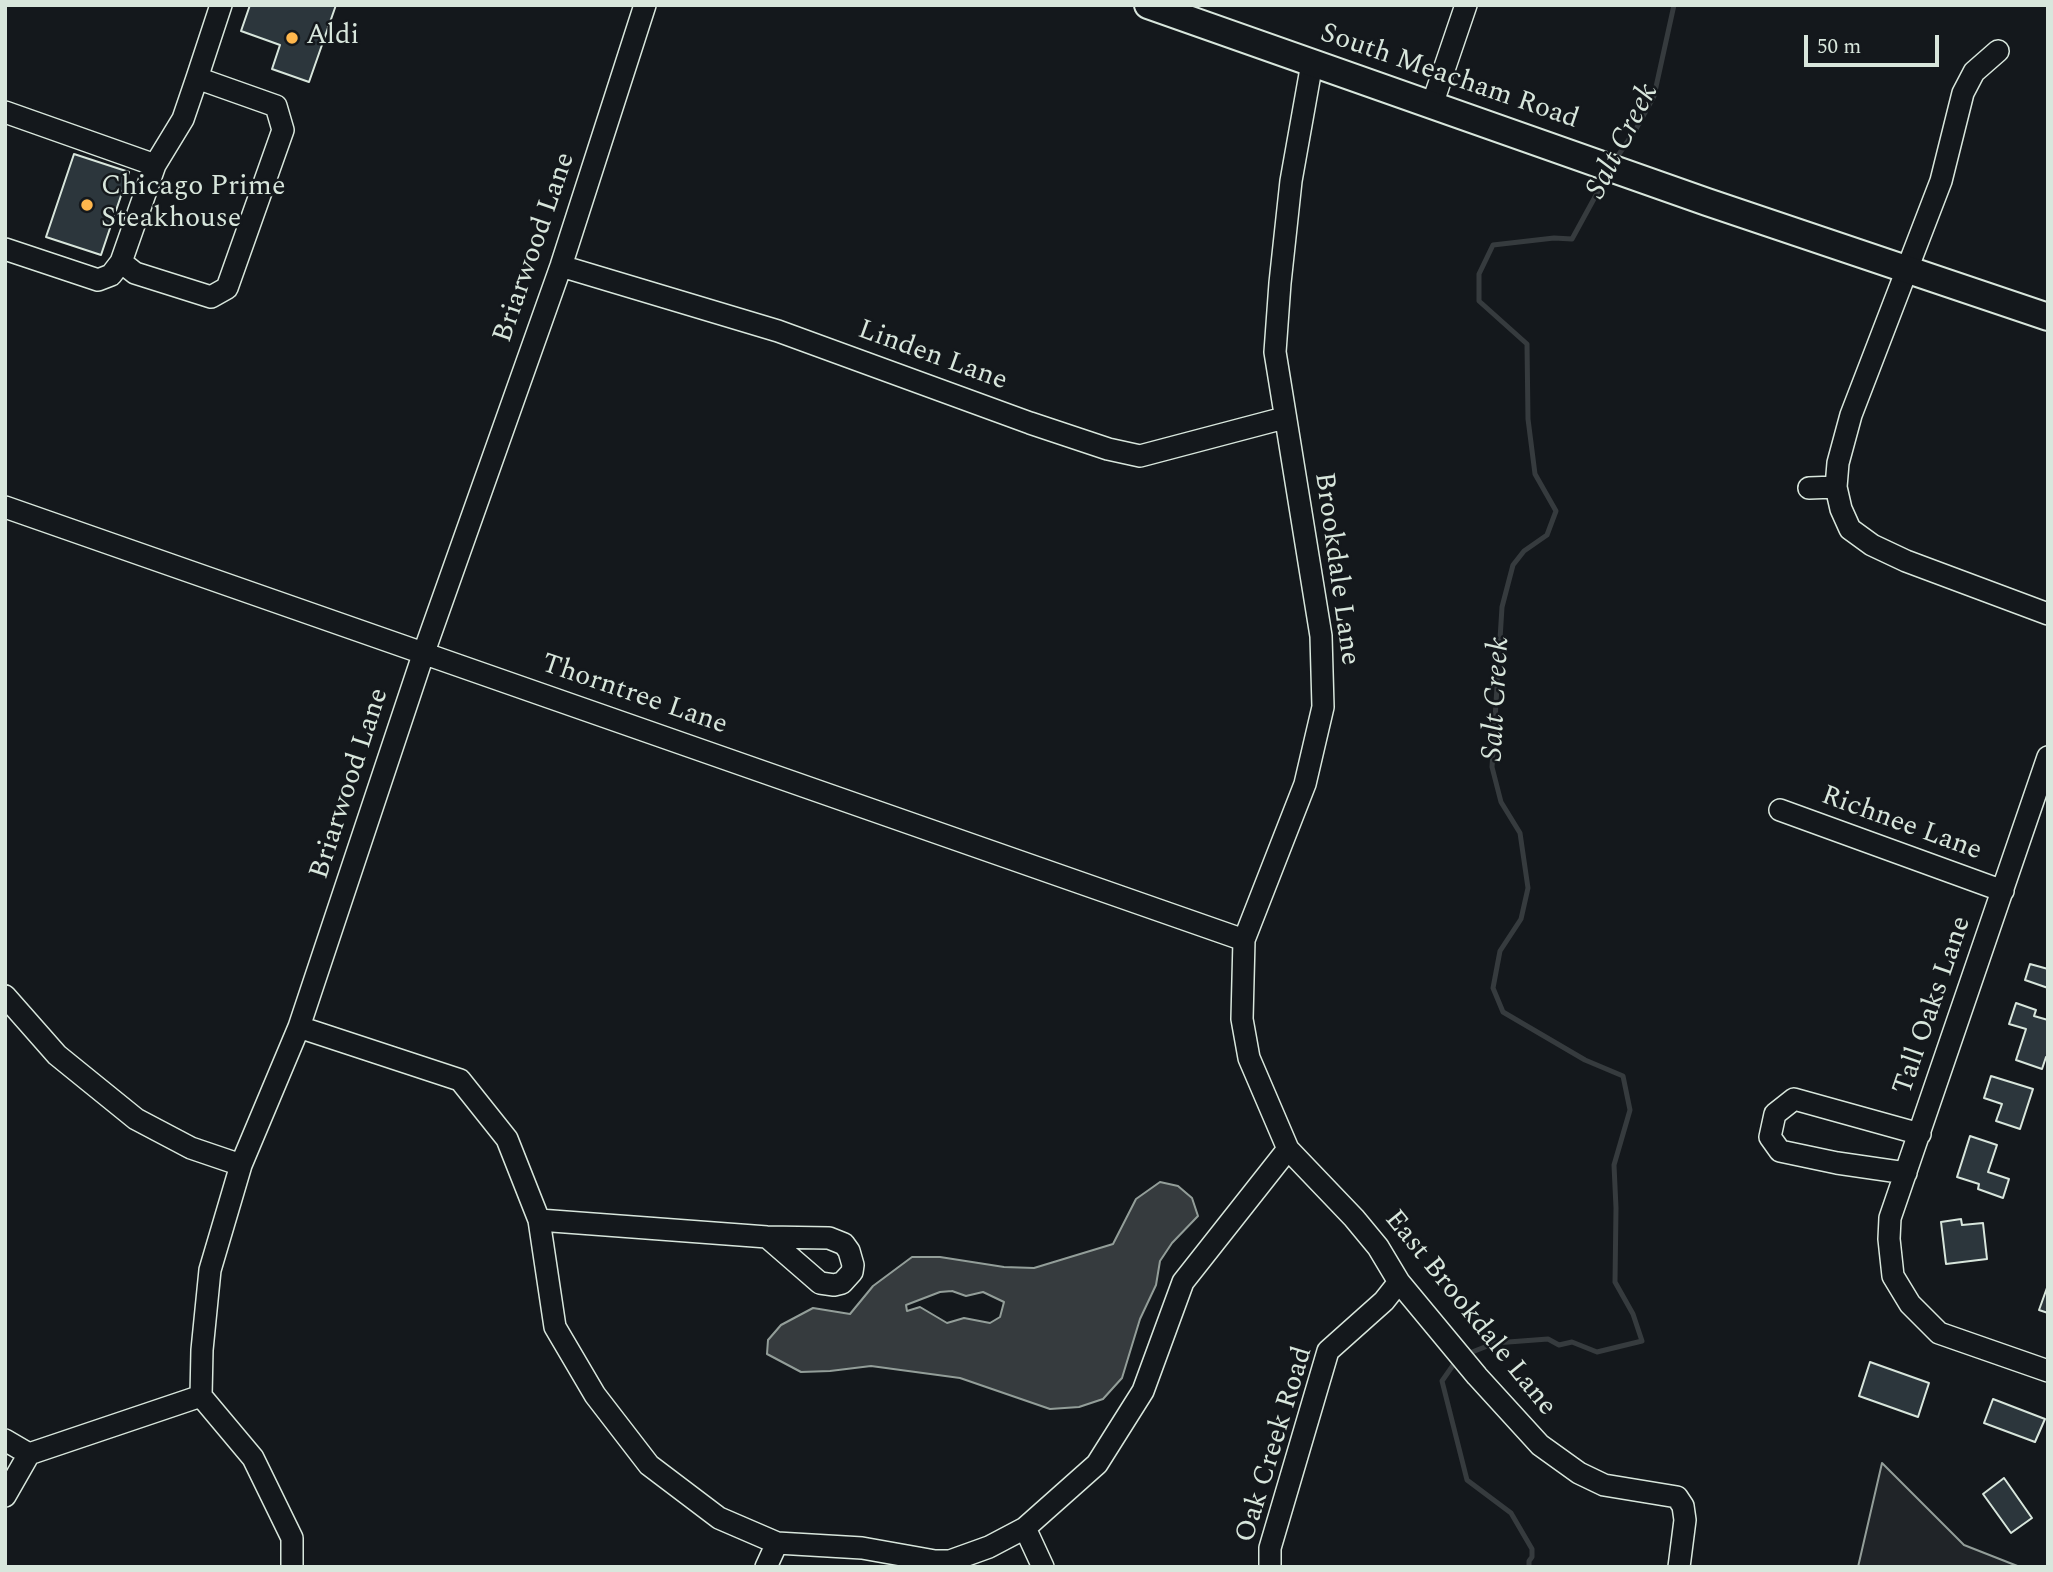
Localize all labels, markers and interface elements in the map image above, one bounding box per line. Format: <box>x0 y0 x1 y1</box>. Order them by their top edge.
street label: South Meacham Road <box>1315 18 1583 138</box>
place label: Aldi <box>306 21 359 55</box>
scale bar <box>1808 21 1943 65</box>
marker: Aldi <box>284 30 300 46</box>
text: 50 m <box>1817 31 1861 63</box>
water label: Salt Creek <box>1580 78 1668 206</box>
street label: Briarwood Lane <box>488 149 584 347</box>
place label: Chicago Prime Steakhouse <box>101 172 285 238</box>
marker: Chicago Prime Steakhouse <box>79 197 95 213</box>
street label: Linden Lane <box>853 314 1011 400</box>
street label: Brookdale Lane <box>1305 471 1365 667</box>
water label: Salt Creek <box>1477 636 1519 762</box>
street label: Thorntree Lane <box>537 648 731 744</box>
street label: Briarwood Lane <box>304 684 398 884</box>
street label: Richnee Lane <box>1816 780 1986 870</box>
street label: Tall Oaks Lane <box>1888 912 1980 1100</box>
street label: East Brookdale Lane <box>1376 1204 1562 1424</box>
street label: Oak Creek Road <box>1230 1343 1322 1547</box>

